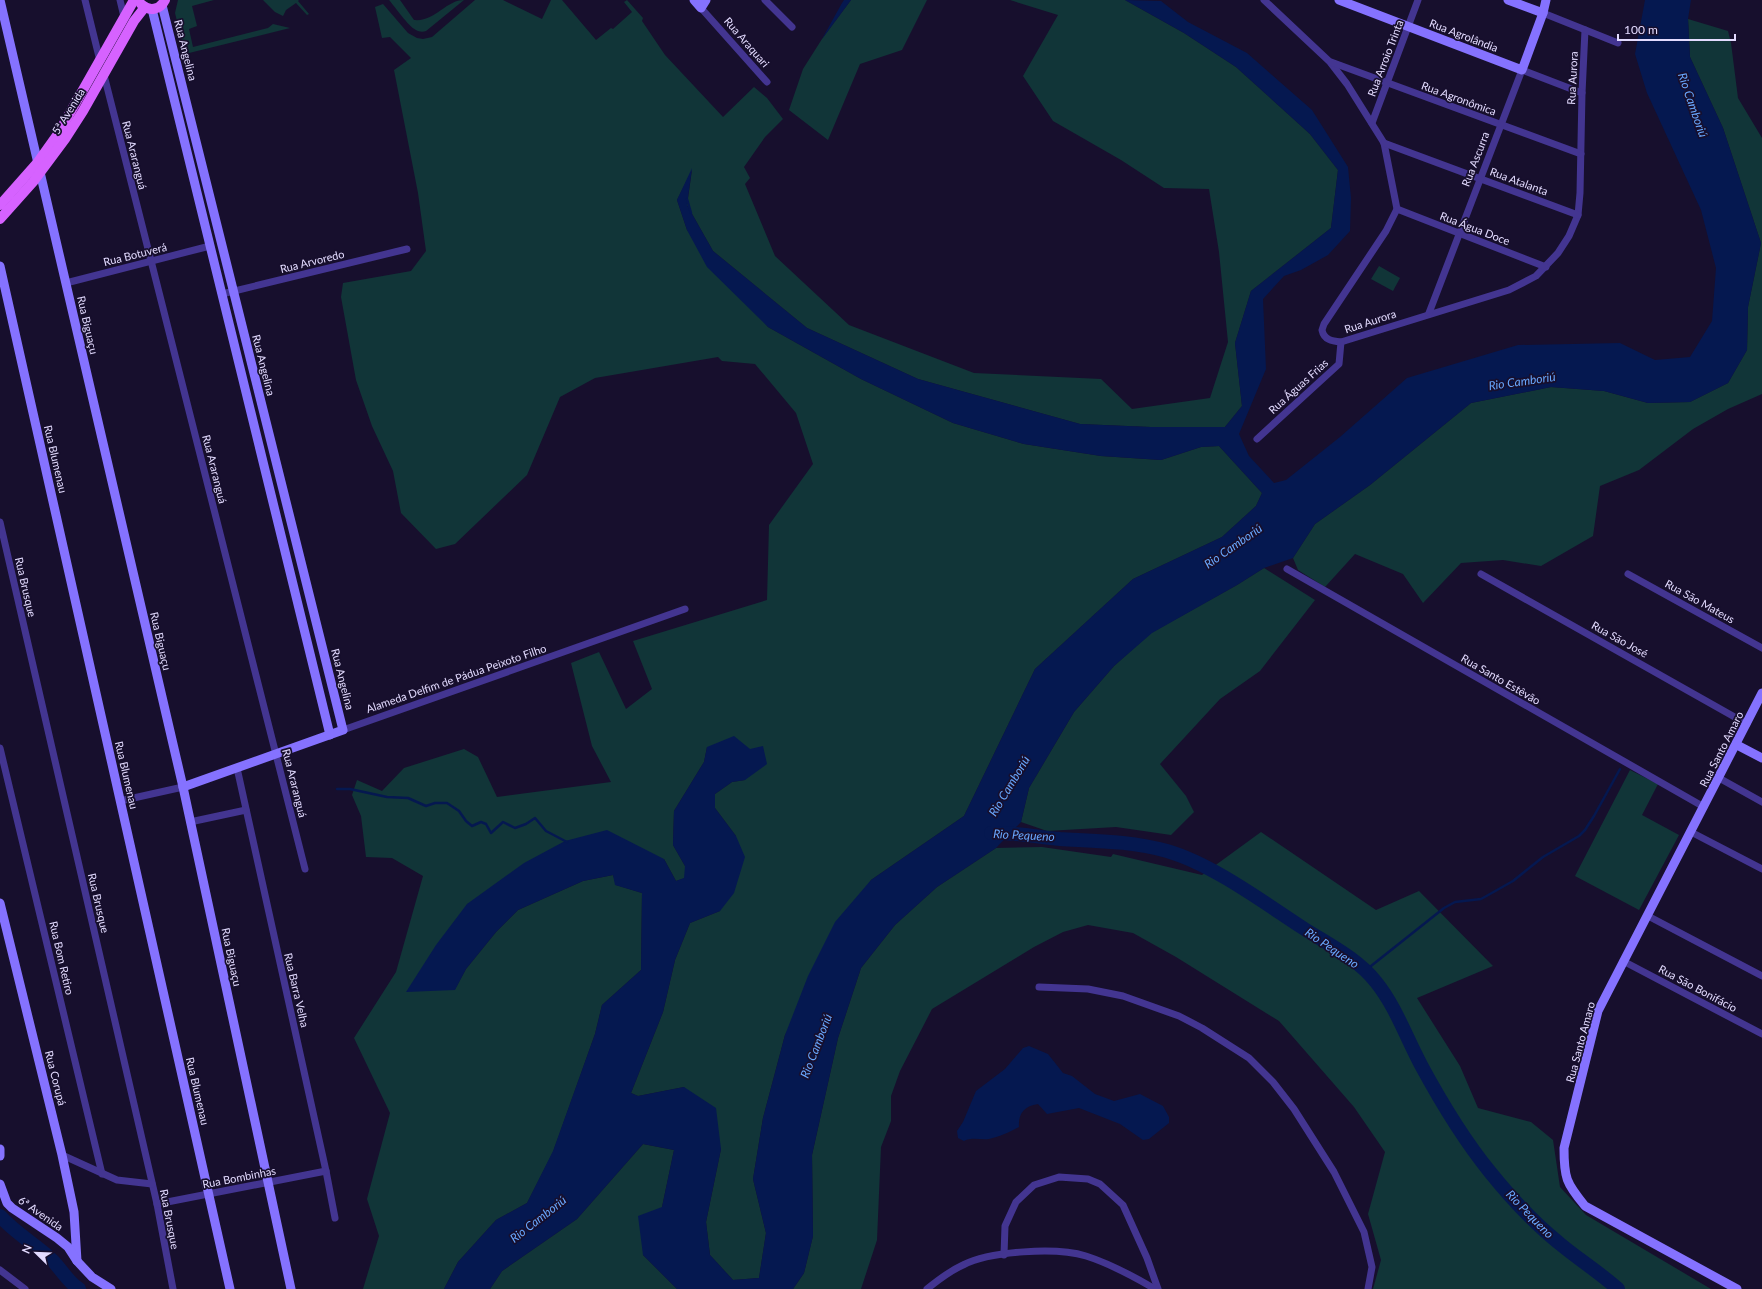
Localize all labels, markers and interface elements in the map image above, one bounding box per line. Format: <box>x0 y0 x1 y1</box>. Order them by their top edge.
street label: Rua Araquari <box>722 14 772 70</box>
street label: Rua Agrolândia <box>1428 16 1500 54</box>
scale bar <box>1618 16 1735 42</box>
street label: Rua Angelina <box>172 18 200 82</box>
street label: Rua Arroio Trinta <box>1364 18 1406 98</box>
text: 100 m <box>1624 22 1658 37</box>
street label: Rua Aurora <box>1564 51 1580 105</box>
water label: Rio Camboriú <box>1675 71 1711 139</box>
street label: Rua Agronômica <box>1420 78 1498 118</box>
street label: 5ª Avenida <box>49 86 87 136</box>
street label: Rua Araranguá <box>120 119 150 191</box>
street label: Rua Ascurra <box>1459 130 1491 188</box>
street label: Rua Atalanta <box>1488 164 1550 198</box>
street label: Rua Água Doce <box>1438 209 1512 247</box>
street label: Rua Botuverá <box>102 240 168 268</box>
street label: Rua Arvoredo <box>278 247 346 275</box>
street label: Rua Biguaçu <box>75 295 101 355</box>
street label: Rua Aurora <box>1343 307 1397 335</box>
street label: Rua Angelina <box>250 333 278 397</box>
street label: Rua Águas Frias <box>1266 356 1331 416</box>
water label: Rio Camboriú <box>1488 369 1556 393</box>
street label: Rua Blumenau <box>42 424 70 494</box>
street label: Rua Araranguá <box>200 433 230 505</box>
water label: Rio Camboriú <box>1201 521 1265 571</box>
street label: Rua Brusque <box>13 556 39 618</box>
street label: Rua São Mateus <box>1663 577 1737 626</box>
street label: Rua Biguaçu <box>148 611 174 671</box>
street label: Rua São José <box>1590 618 1651 660</box>
street label: Alameda Delfim de Pádua Peixoto Filho <box>364 641 548 715</box>
street label: Rua Angelina <box>329 647 357 711</box>
street label: Rua Santo Estêvão <box>1459 651 1543 707</box>
street label: Rua Santo Amaro <box>1696 709 1746 789</box>
street label: Rua Blumenau <box>113 740 141 810</box>
street label: Rua Araranguá <box>280 747 310 819</box>
water label: Rio Camboriú <box>985 753 1033 819</box>
water label: Rio Pequeno <box>993 826 1055 844</box>
street label: Rua Brusque <box>86 872 112 934</box>
street label: Rua Bom Retiro <box>47 920 77 996</box>
water label: Rio Pequeno <box>1302 925 1362 971</box>
street label: Rua Biguaçu <box>219 927 245 987</box>
street label: Rua Barra Velha <box>282 952 312 1028</box>
street label: Rua São Bonifácio <box>1657 962 1739 1014</box>
street label: Rua Santo Amaro <box>1563 1000 1597 1084</box>
water label: Rio Camboriú <box>797 1012 835 1080</box>
street label: Rua Corupá <box>43 1049 69 1107</box>
street label: Rua Blumenau <box>184 1056 212 1126</box>
street label: Rua Bombinhas <box>201 1163 277 1191</box>
water label: Rio Pequeno <box>1503 1187 1557 1241</box>
street label: Rua Brusque <box>158 1188 182 1250</box>
water label: Rio Camboriú <box>507 1192 569 1246</box>
street label: 6ª Avenida <box>16 1193 66 1233</box>
north arrow <box>16 1233 56 1273</box>
text: N <box>19 1242 34 1255</box>

